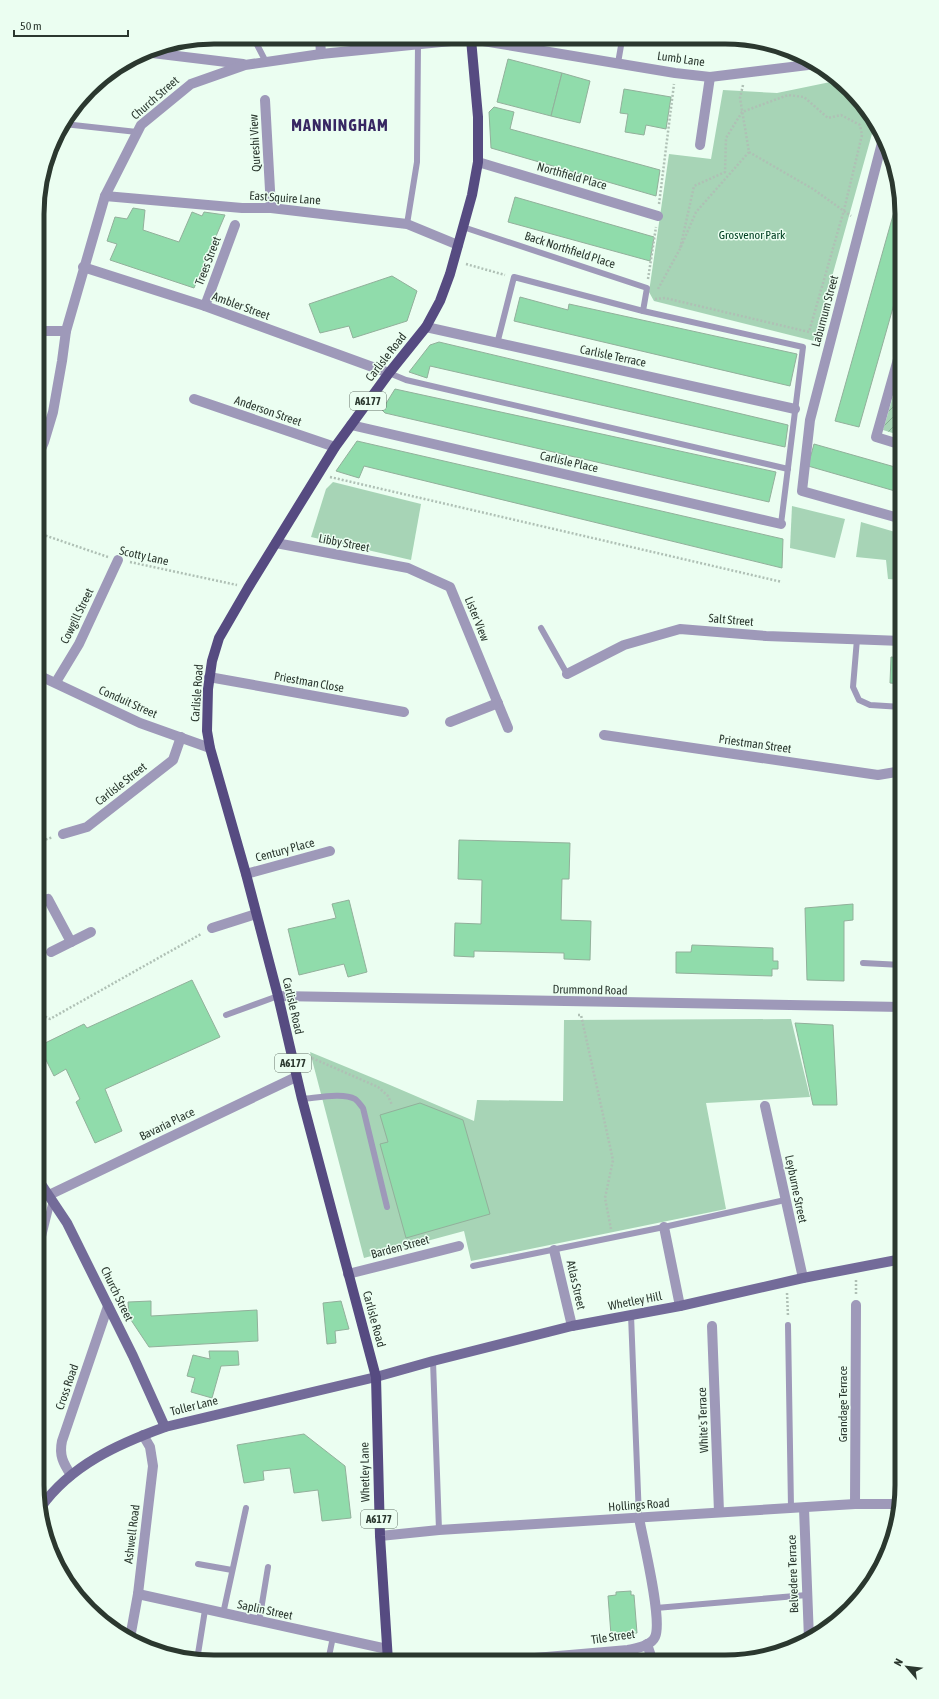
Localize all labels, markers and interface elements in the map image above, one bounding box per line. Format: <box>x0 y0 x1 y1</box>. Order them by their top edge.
scale bar <box>14 12 128 38</box>
text: 50 m <box>20 19 42 33</box>
street label: Lumb Lane <box>656 49 706 69</box>
street label: Church Street <box>128 73 182 123</box>
street label: Qureshi View <box>247 114 263 172</box>
district label: MANNINGHAM <box>291 116 389 134</box>
street label: Northfield Place <box>536 159 608 193</box>
street label: East Squire Lane <box>249 189 321 207</box>
park label: Grosvenor Park <box>719 228 786 242</box>
street label: Back Northfield Place <box>523 229 617 271</box>
street label: Trees Street <box>192 234 224 287</box>
street label: Laburnum Street <box>809 273 841 348</box>
street label: Ambler Street <box>210 289 272 323</box>
street label: Carlisle Road <box>363 330 409 384</box>
street label: Carlisle Terrace <box>579 342 647 370</box>
road number: A6177 <box>350 392 386 410</box>
street label: Anderson Street <box>233 393 304 429</box>
street label: Carlisle Place <box>538 448 600 476</box>
street label: Libby Street <box>317 531 371 555</box>
street label: Scotty Lane <box>118 544 170 568</box>
street label: Cowgill Street <box>57 585 97 646</box>
street label: Lister View <box>462 595 492 643</box>
street label: Salt Street <box>708 611 755 629</box>
street label: Carlisle Road <box>188 664 206 722</box>
street label: Priestman Close <box>273 669 345 695</box>
street label: Conduit Street <box>97 683 160 721</box>
street label: Priestman Street <box>718 732 793 756</box>
street label: Carlisle Street <box>93 759 150 808</box>
street label: Century Place <box>254 835 316 865</box>
street label: Carlisle Road <box>280 976 306 1036</box>
street label: Drummond Road <box>552 982 628 998</box>
road number: A6177 <box>275 1054 311 1072</box>
street label: Bavaria Place <box>137 1105 197 1143</box>
street label: Leyburne Street <box>782 1154 810 1225</box>
street label: Barden Street <box>369 1232 431 1261</box>
street label: Atlas Street <box>564 1259 589 1312</box>
street label: Church Street <box>98 1265 136 1324</box>
street label: Carlisle Road <box>360 1289 388 1349</box>
street label: Whetley Hill <box>607 1289 664 1313</box>
street label: Cross Road <box>53 1362 81 1412</box>
street label: Grandage Terrace <box>836 1366 850 1442</box>
street label: White's Terrace <box>695 1387 711 1453</box>
street label: Toller Lane <box>169 1393 219 1419</box>
street label: Whetley Lane <box>357 1442 373 1502</box>
street label: Hollings Road <box>608 1496 670 1514</box>
street label: Ashwell Road <box>121 1504 143 1564</box>
road number: A6177 <box>361 1510 397 1528</box>
street label: Belvedere Terrace <box>785 1535 801 1613</box>
street label: Saplin Street <box>236 1597 294 1623</box>
street label: Tile Street <box>590 1627 636 1647</box>
north arrow <box>887 1647 927 1687</box>
text: N <box>891 1657 905 1668</box>

